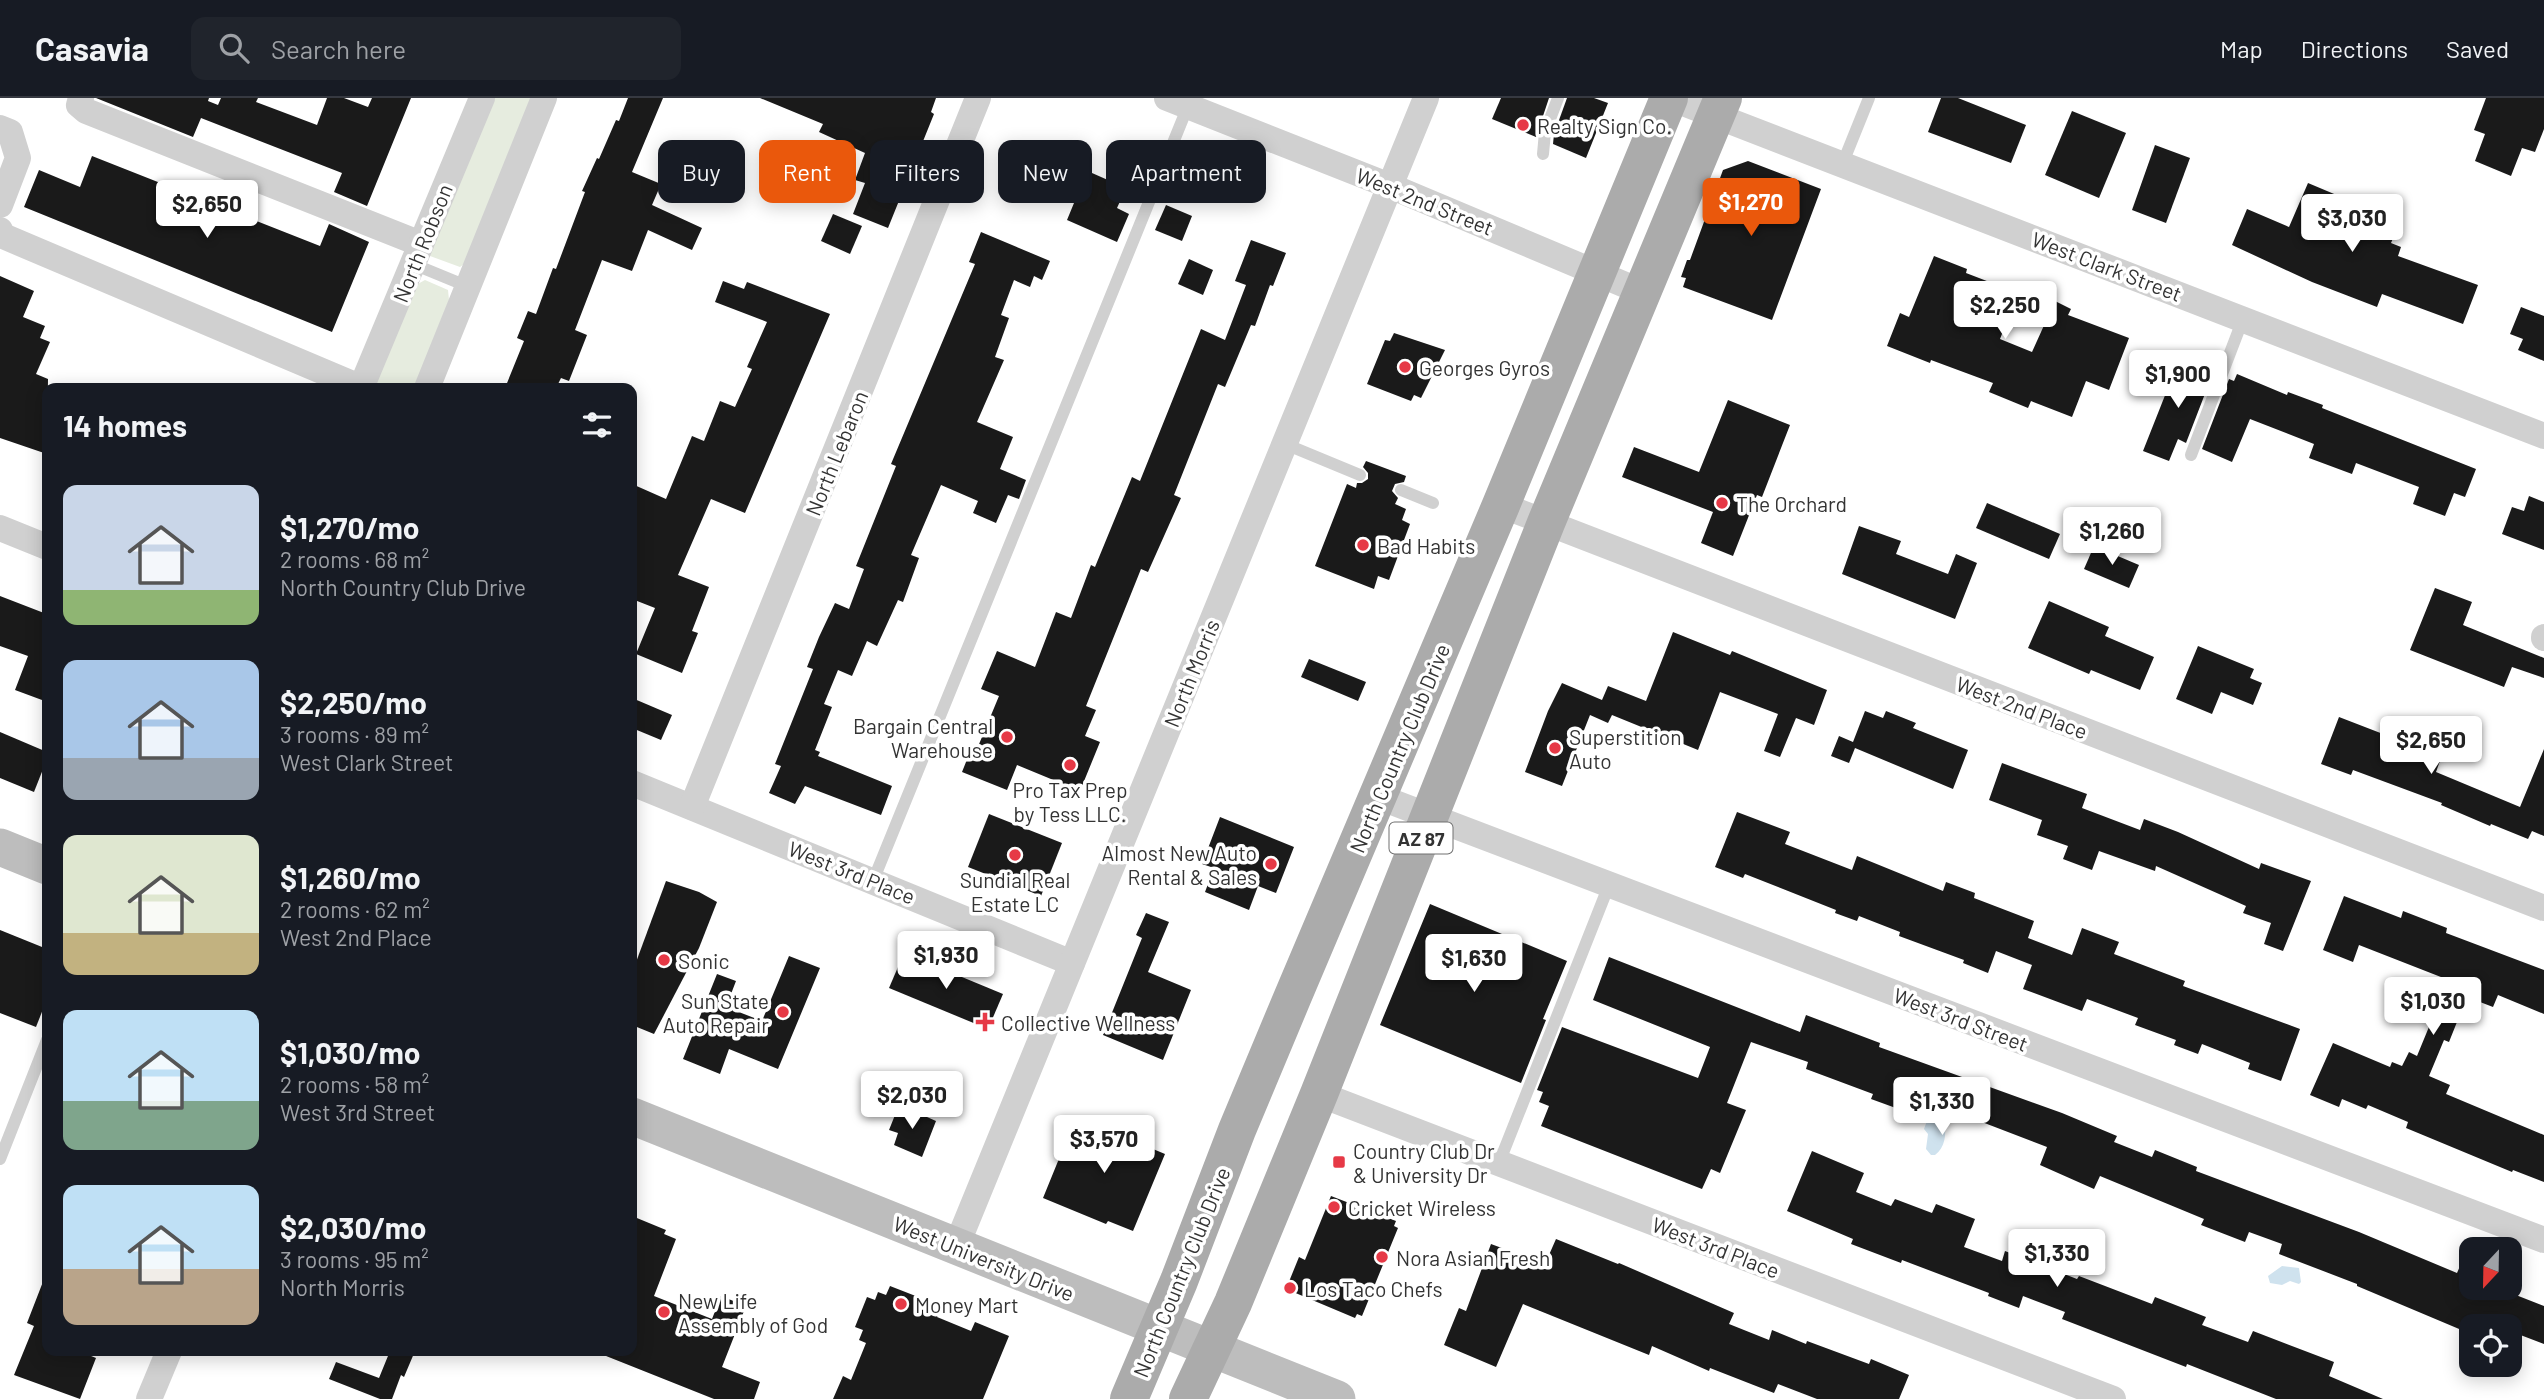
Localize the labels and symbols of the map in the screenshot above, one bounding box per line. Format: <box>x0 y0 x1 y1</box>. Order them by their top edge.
place label: Realty Sign Co. <box>1537 113 1672 138</box>
marker: Realty Sign Co. <box>1515 117 1531 133</box>
street label: West 2nd Street <box>1353 162 1497 240</box>
pin: $1,270 <box>1694 178 1808 238</box>
pin: $2,650 <box>150 180 264 240</box>
street label: North Robson <box>387 180 457 306</box>
pin: $3,030 <box>2295 194 2409 254</box>
street label: West Clark Street <box>2029 226 2185 306</box>
pin: $2,250 <box>1948 282 2062 341</box>
pin: $1,900 <box>2121 350 2235 410</box>
place label: Georges Gyros <box>1419 355 1550 380</box>
marker: Georges Gyros <box>1397 359 1413 375</box>
street label: North Lebaron <box>800 387 872 519</box>
place label: The Orchard <box>1736 491 1847 516</box>
marker: The Orchard <box>1714 495 1730 511</box>
pin: $1,260 <box>2055 508 2169 567</box>
place label: Bad Habits <box>1377 533 1475 558</box>
marker: Bad Habits <box>1355 537 1371 553</box>
street label: North Morris <box>1158 615 1224 731</box>
street label: North Country Club Drive <box>1344 640 1454 856</box>
street label: West 2nd Place <box>1953 671 2091 743</box>
place label: Bargain Central Warehouse <box>853 713 993 762</box>
pin: $2,650 <box>2374 716 2488 776</box>
place label: Superstition Auto <box>1569 724 1682 773</box>
marker: Bargain Central Warehouse <box>999 729 1015 745</box>
marker: Superstition Auto <box>1547 740 1563 756</box>
marker: Pro Tax Prep by Tess LLC. <box>1062 757 1078 773</box>
place label: Pro Tax Prep by Tess LLC. <box>1013 777 1127 826</box>
road number: AZ 87 <box>1390 822 1452 853</box>
street label: West 3rd Place <box>785 835 919 909</box>
place label: Almost New Auto Rental & Sales <box>1102 840 1257 889</box>
marker: Sundial Real Estate LC <box>1007 847 1023 863</box>
marker: Almost New Auto Rental & Sales <box>1263 856 1279 872</box>
place label: Sundial Real Estate LC <box>960 867 1070 916</box>
pin: $1,930 <box>889 932 1003 991</box>
pin: $1,630 <box>1417 934 1531 994</box>
place label: Sonic <box>678 948 729 973</box>
marker: Sonic <box>656 952 672 968</box>
pin: $1,030 <box>2376 978 2490 1037</box>
street label: West 3rd Street <box>1890 982 2032 1056</box>
place label: Sun State Auto Repair <box>663 988 769 1037</box>
marker: Sun State Auto Repair <box>775 1004 791 1020</box>
place label: Collective Wellness <box>1001 1010 1175 1035</box>
marker: Collective Wellness <box>975 1012 995 1032</box>
pin: $2,030 <box>855 1072 969 1131</box>
pin: $1,330 <box>1885 1077 1999 1137</box>
pin: $3,570 <box>1047 1116 1161 1175</box>
place label: Country Club Dr & University Dr <box>1353 1138 1495 1187</box>
marker: Country Club Dr & University Dr <box>1331 1154 1347 1170</box>
street label: North Country Club Drive <box>1127 1163 1235 1381</box>
place label: Cricket Wireless <box>1348 1195 1496 1220</box>
marker: Cricket Wireless <box>1326 1199 1342 1215</box>
street label: West University Drive <box>890 1210 1078 1306</box>
street label: West 3rd Place <box>1649 1211 1783 1283</box>
pin: $1,330 <box>2000 1230 2114 1289</box>
north arrow <box>2459 1237 2522 1300</box>
place label: Nora Asian Fresh <box>1396 1245 1550 1270</box>
marker: Nora Asian Fresh <box>1374 1249 1390 1265</box>
place label: Los Taco Chefs <box>1304 1276 1443 1301</box>
marker: Los Taco Chefs <box>1282 1280 1298 1296</box>
place label: New Life Assembly of God <box>678 1288 828 1337</box>
place label: Money Mart <box>915 1292 1019 1317</box>
marker: Money Mart <box>893 1296 909 1312</box>
marker: New Life Assembly of God <box>656 1304 672 1320</box>

